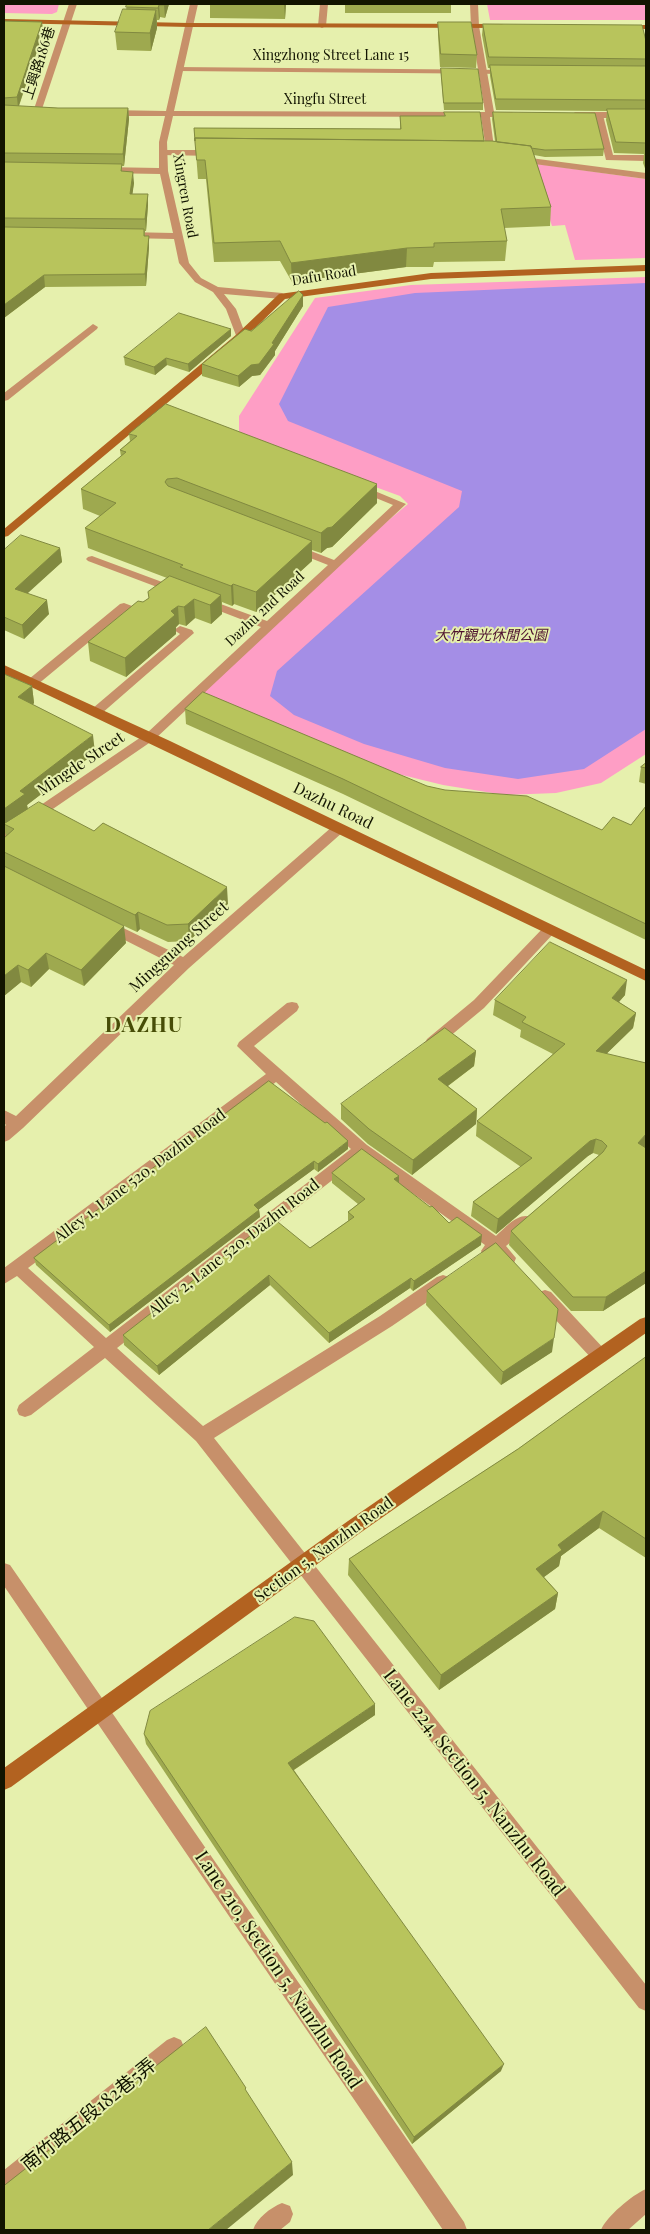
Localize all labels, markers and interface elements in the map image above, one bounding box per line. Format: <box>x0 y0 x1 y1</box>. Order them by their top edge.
street label: 上興路186巷 <box>19 24 59 102</box>
street label: Xingzhong Street Lane 15 <box>253 48 409 64</box>
street label: Xingfu Street <box>284 92 366 108</box>
street label: Xingren Road <box>169 153 201 239</box>
street label: Dafu Road <box>291 263 357 289</box>
street label: Dazhu 2nd Road <box>222 568 308 650</box>
park label: 大竹觀光休閒公園 <box>435 628 547 644</box>
street label: Mingde Street <box>34 728 128 800</box>
street label: Dazhu Road <box>290 778 376 834</box>
street label: Mingguang Street <box>125 897 233 997</box>
district label: DAZHU <box>104 1012 184 1038</box>
street label: Alley 1, Lane 520, Dazhu Road <box>50 1105 230 1247</box>
street label: Alley 2, Lane 520, Dazhu Road <box>145 1175 323 1321</box>
street label: Section 5, Nanzhu Road <box>251 1493 397 1607</box>
street label: Lane 224, Section 5, Nanzhu Road <box>378 1665 570 1901</box>
street label: Lane 210, Section 5, Nanzhu Road <box>190 1847 366 2093</box>
street label: 南竹路五段182巷5弄 <box>17 2054 161 2176</box>

